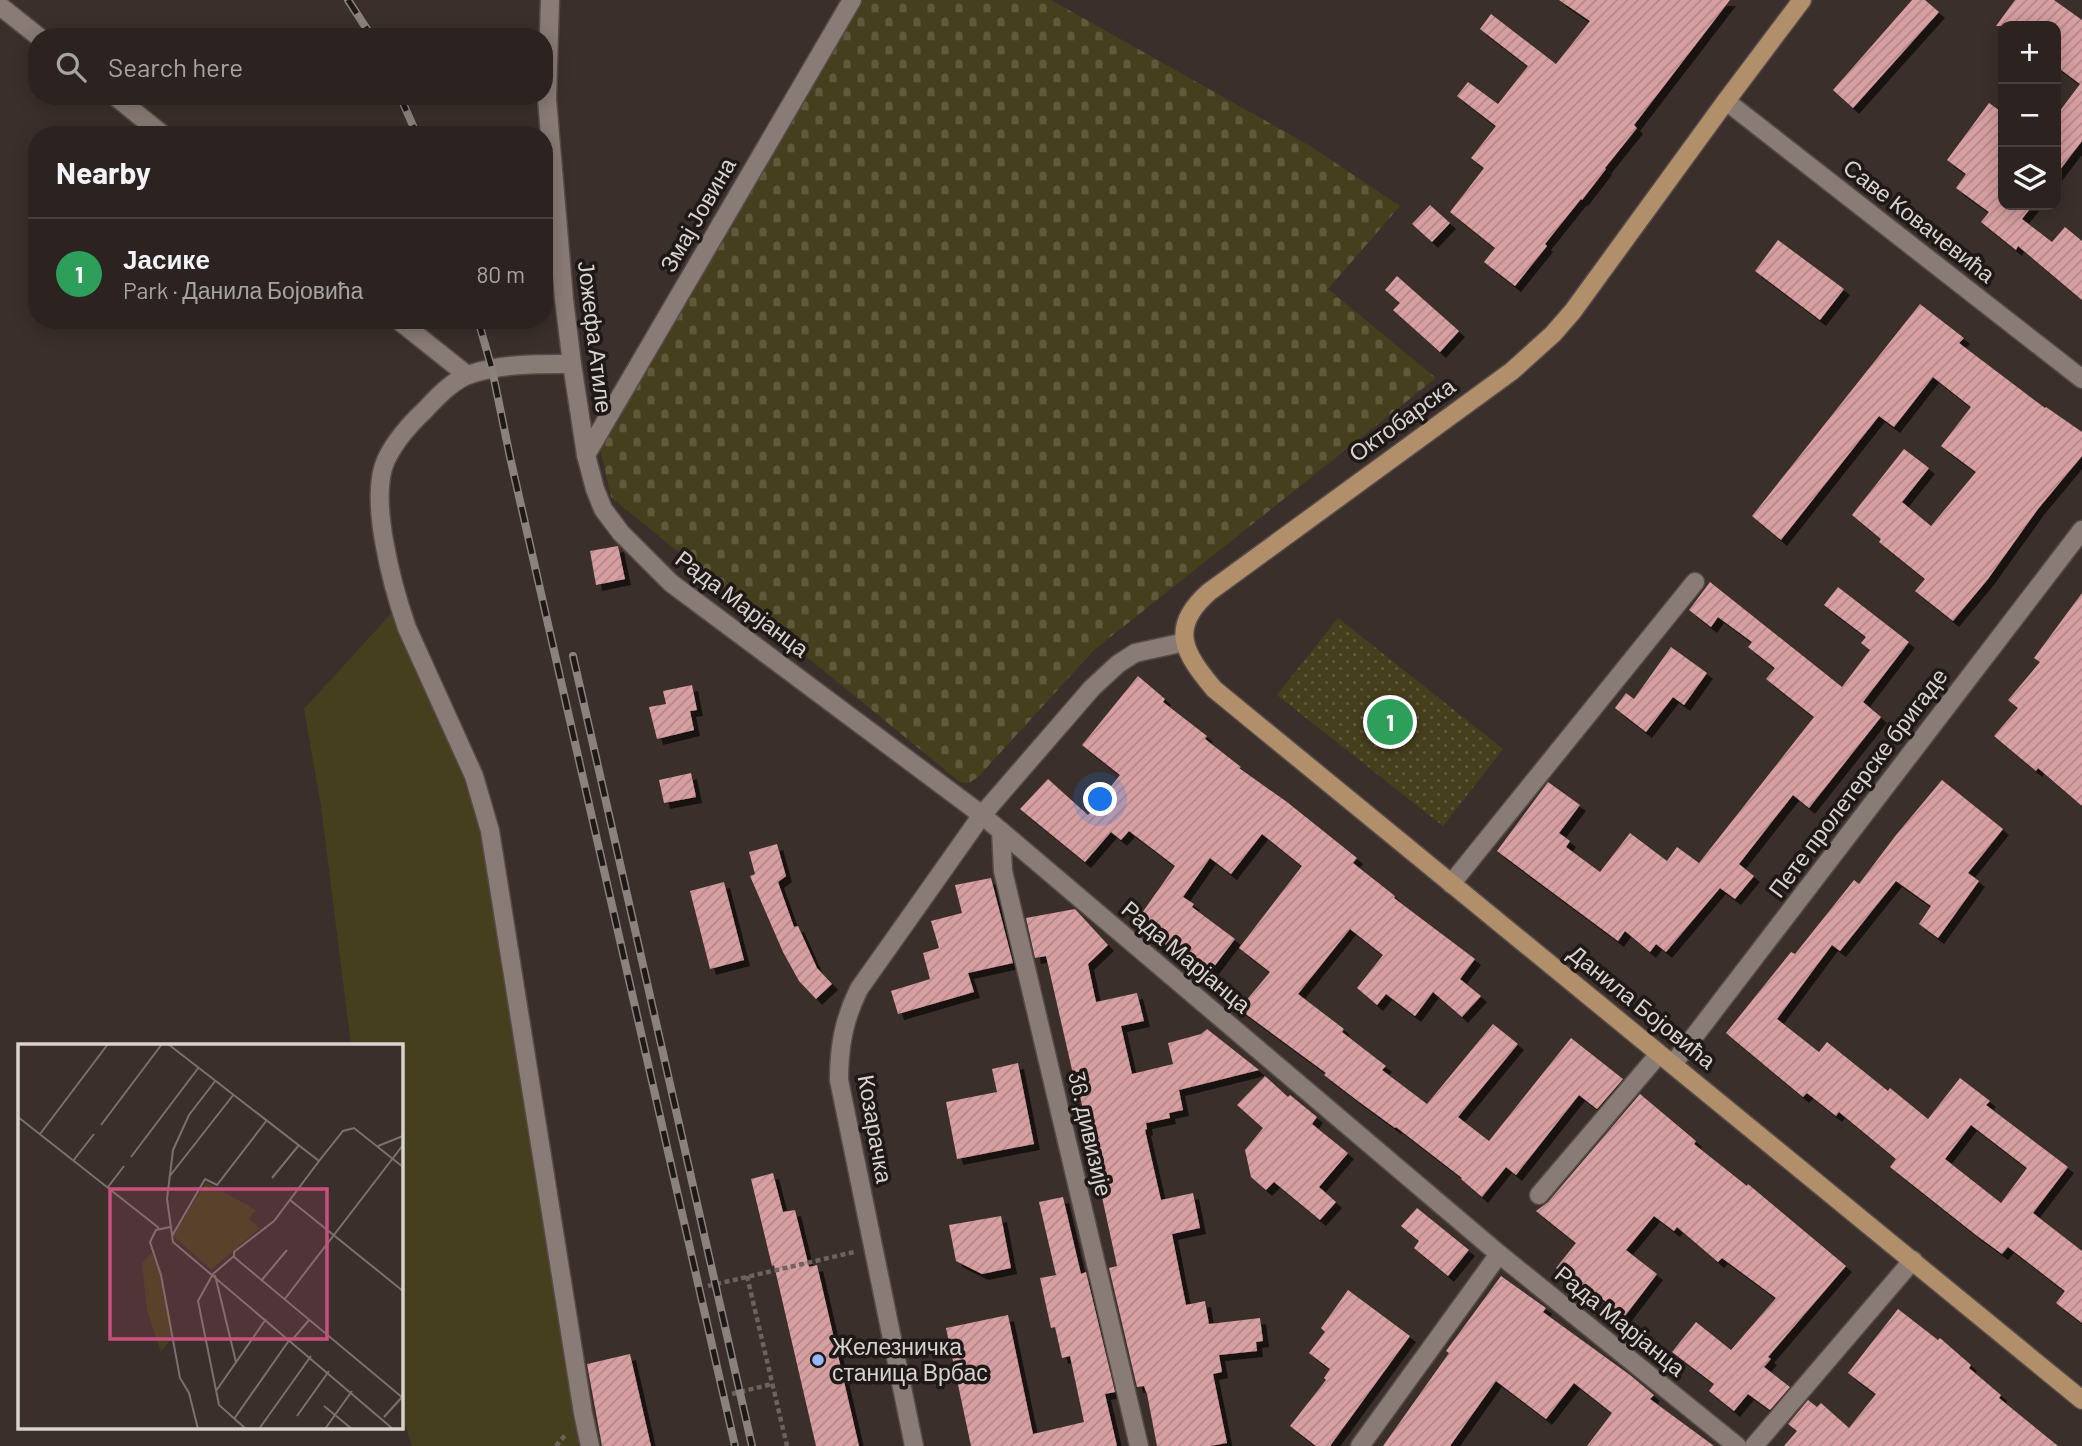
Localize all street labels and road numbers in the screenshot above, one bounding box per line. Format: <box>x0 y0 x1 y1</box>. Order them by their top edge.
street label: Змај Јовина <box>653 152 741 277</box>
street label: Саве Ковачевића <box>1838 152 2001 288</box>
street label: Јожефа Атиле <box>573 259 619 414</box>
street label: Октобарска <box>1343 371 1460 467</box>
street label: Рада Марјанца <box>670 544 815 663</box>
street label: Пете пролетерске бригаде <box>1762 662 1953 903</box>
street label: Рада Марјанца <box>1116 894 1257 1018</box>
street label: Данила Бојовића <box>1563 938 1722 1074</box>
street label: 36. дивизије <box>1063 1069 1119 1199</box>
street label: Козарачка <box>853 1072 899 1185</box>
street label: Рада Марјанца <box>1550 1259 1692 1382</box>

